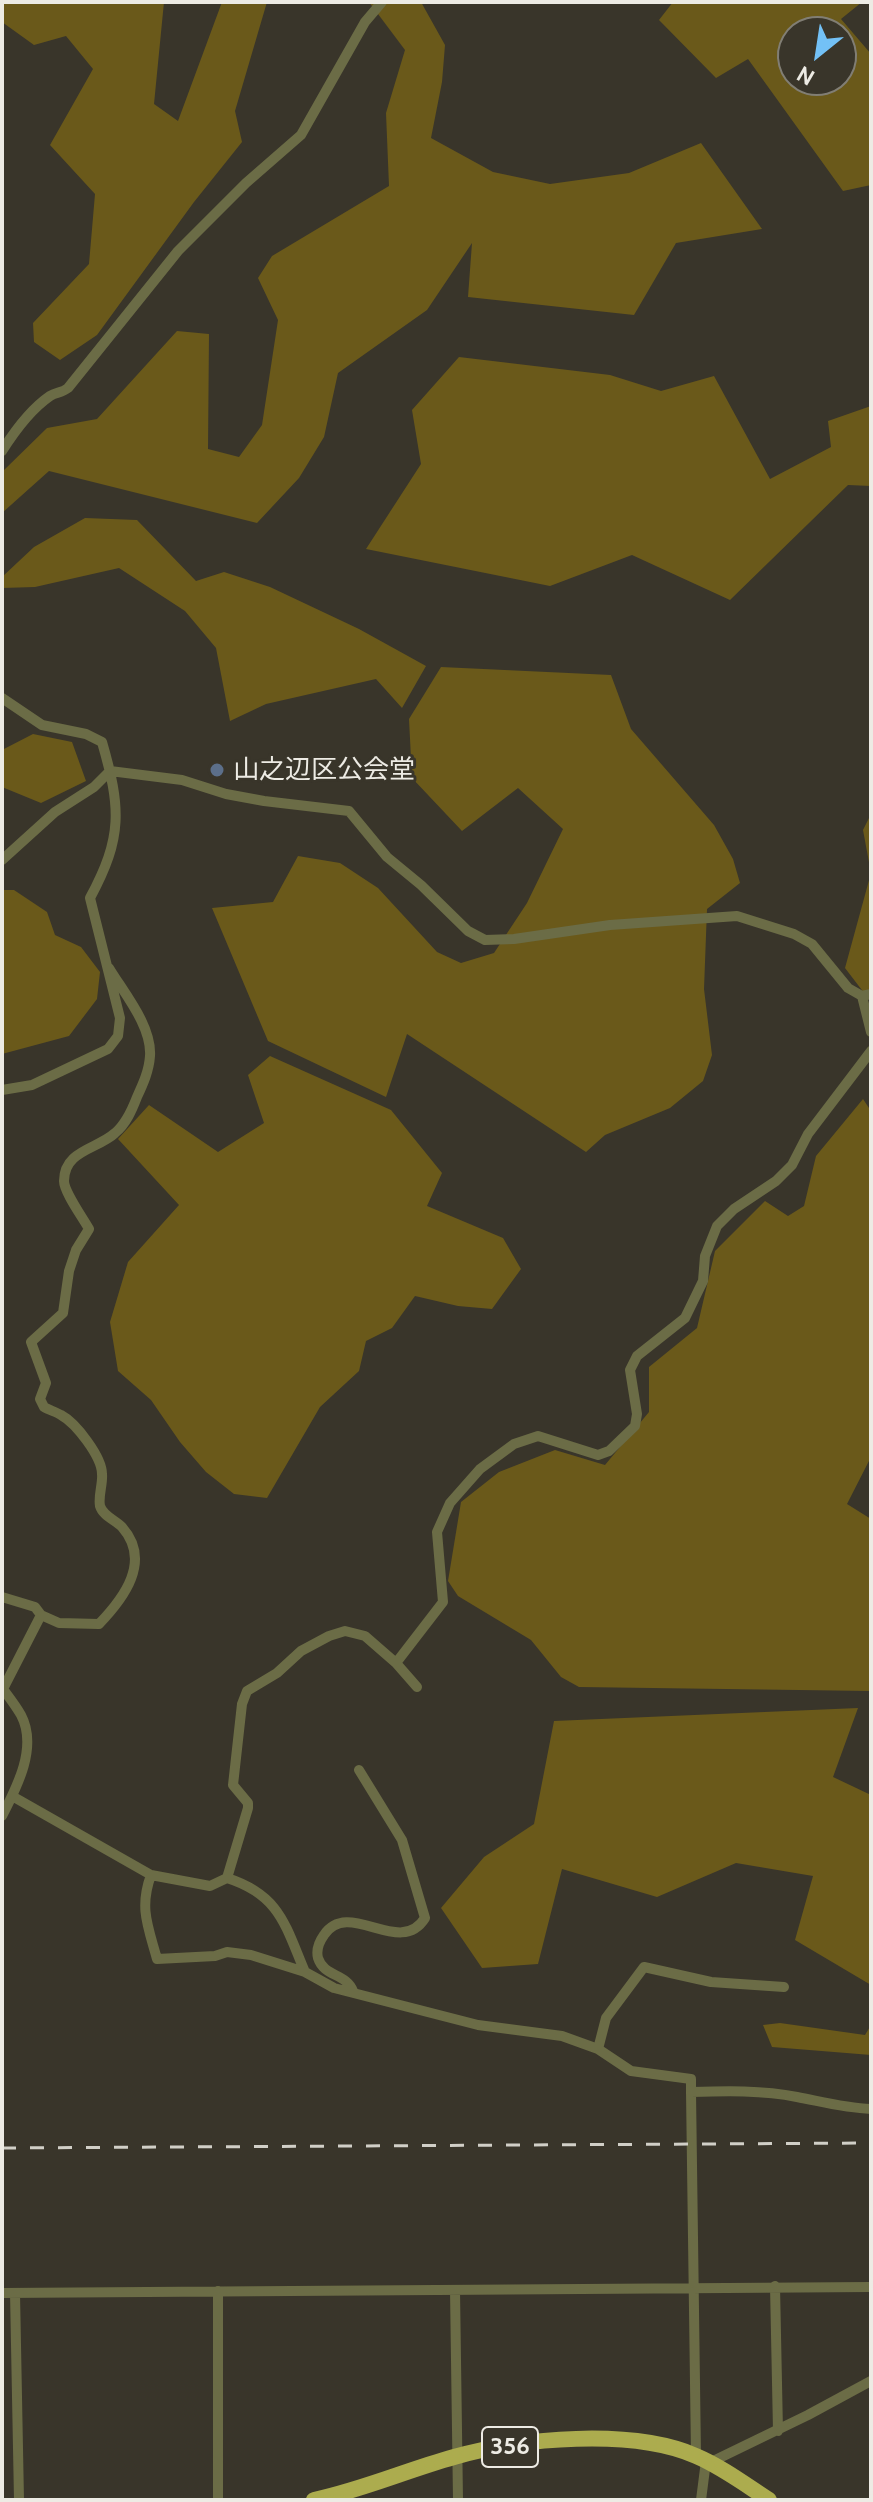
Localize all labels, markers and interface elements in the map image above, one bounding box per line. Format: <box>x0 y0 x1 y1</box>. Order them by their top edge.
north arrow <box>777 16 857 96</box>
text: N <box>792 60 819 91</box>
place label: 山之辺区公会堂 <box>233 754 415 786</box>
marker: 山之辺区公会堂 <box>208 761 226 779</box>
road number: 356 <box>482 2427 538 2467</box>

